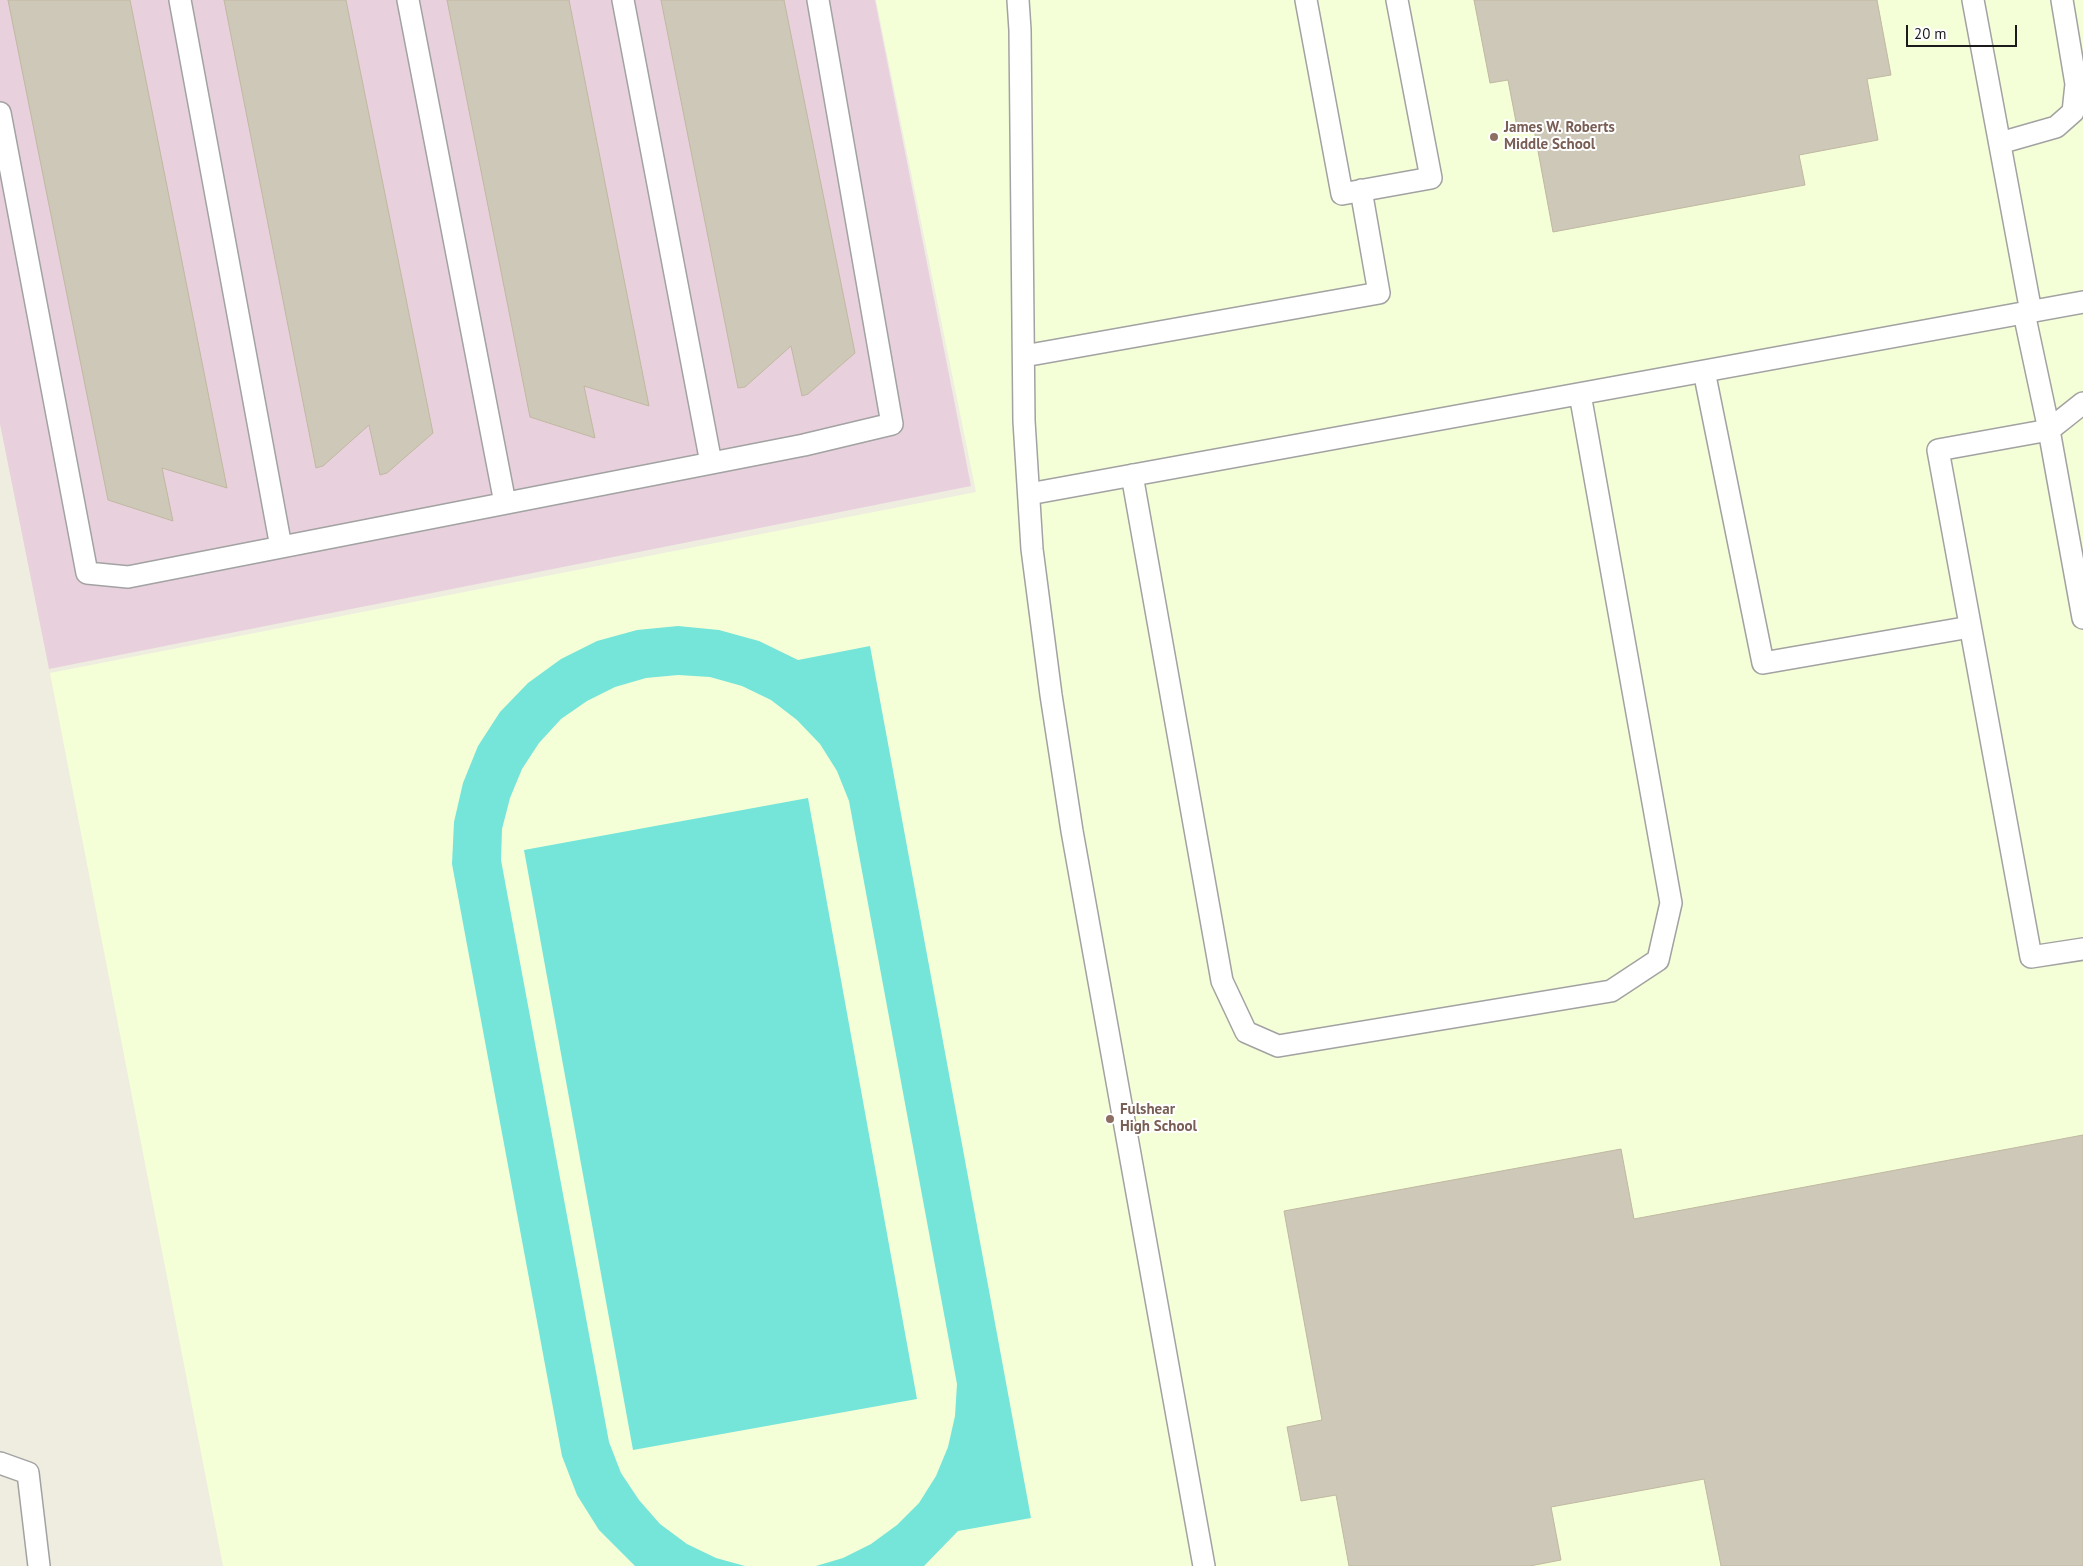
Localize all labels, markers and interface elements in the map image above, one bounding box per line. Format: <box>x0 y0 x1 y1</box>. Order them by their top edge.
scale bar <box>1908 15 2019 47</box>
text: 20 m <box>1914 24 1947 43</box>
place label: James W. Roberts Middle School <box>1504 119 1615 154</box>
marker: James W. Roberts Middle School <box>1488 131 1500 143</box>
place label: Fulshear High School <box>1120 1101 1197 1136</box>
marker: Fulshear High School <box>1104 1113 1116 1125</box>

